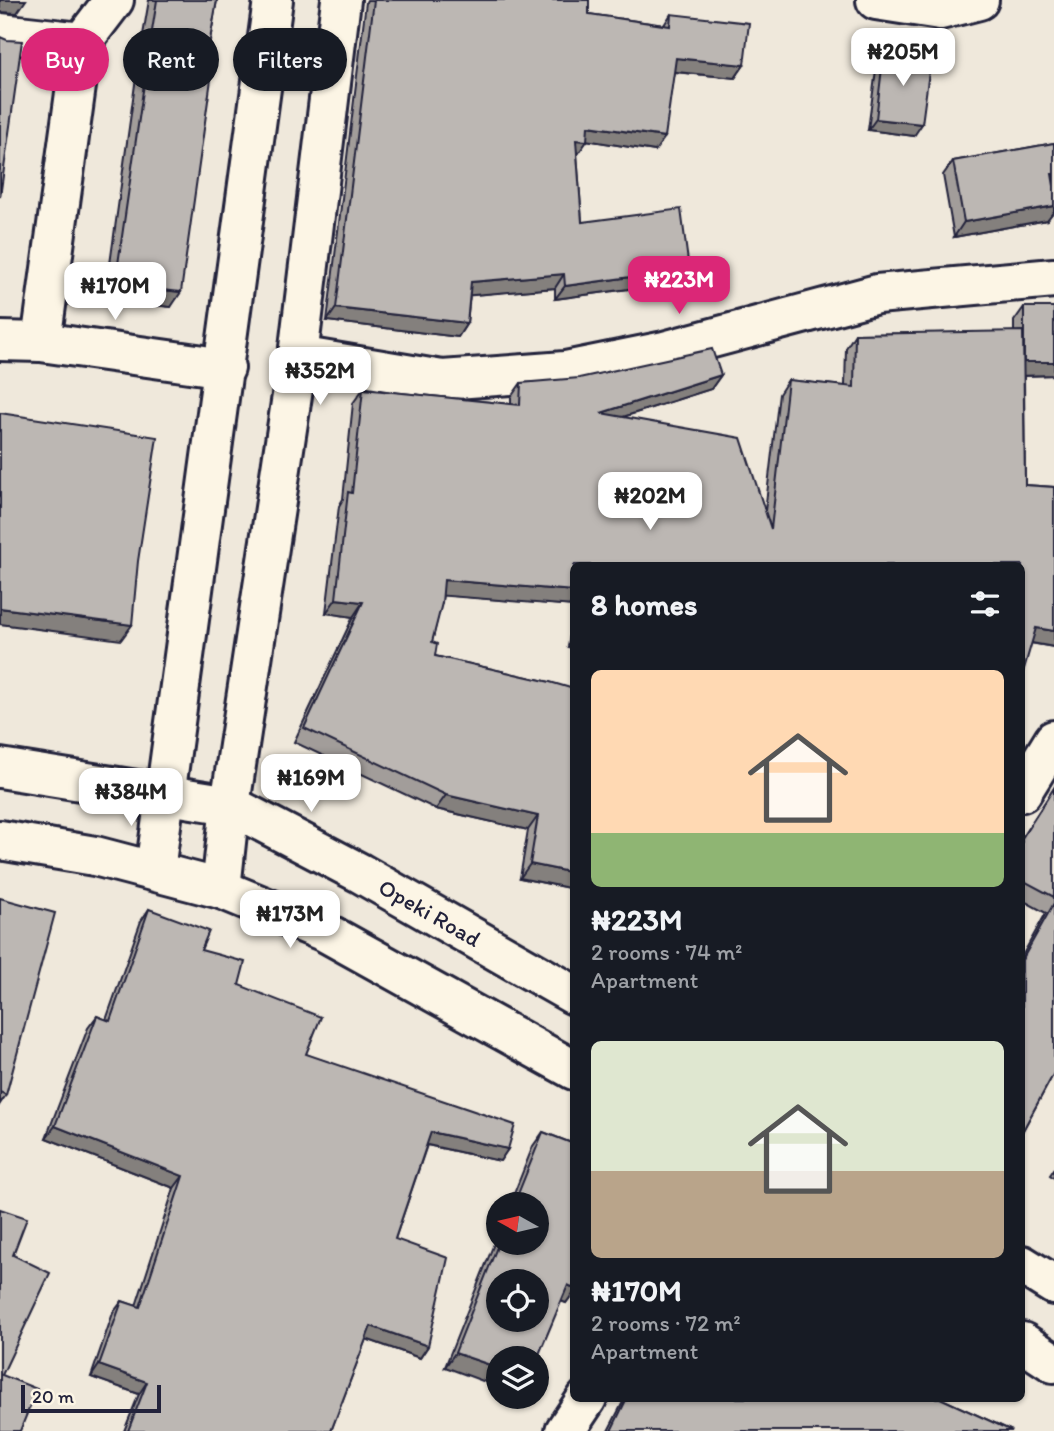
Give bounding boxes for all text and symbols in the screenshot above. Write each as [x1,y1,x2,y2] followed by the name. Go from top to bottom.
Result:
[21,28,109,91] chip: Buy
[123,28,219,91] chip: Rent
[233,28,347,91] chip: Filters
[854,28,952,88] pin: ₦205M
[867,37,939,65] text: ₦205M
[630,256,728,316] pin: ₦223M
[66,262,164,322] pin: ₦170M
[644,265,714,293] text: ₦223M
[80,271,150,299] text: ₦170M
[271,348,369,407] pin: ₦352M
[285,356,355,384] text: ₦352M
[601,472,699,532] pin: ₦202M
[614,481,686,509] text: ₦202M
[966,585,1004,623] icon: filters
[591,586,698,623] text: 8 homes
[735,715,861,841] icon: home
[262,754,360,814] pin: ₦169M
[277,763,345,791] text: ₦169M
[82,768,180,828] pin: ₦384M
[95,777,167,805] text: ₦384M
[374,873,486,953] street label: Opeki Road
[241,890,339,950] pin: ₦173M
[256,899,324,927] text: ₦173M
[591,901,683,938] text: ₦223M
[591,938,743,966] text: 2 rooms · 74 m²
[591,966,698,994] text: Apartment
[735,1086,861,1212] icon: home
[486,1192,550,1255] north arrow
[486,1192,549,1409] map controls
[486,1269,549,1332] button: locate
[591,1272,682,1309] text: ₦170M
[591,1309,741,1337] text: 2 rooms · 72 m²
[591,1337,698,1365] text: Apartment
[486,1346,549,1409] button: layers
[21,1382,161,1414] scale bar
[32,1385,74,1408] text: 20 m

